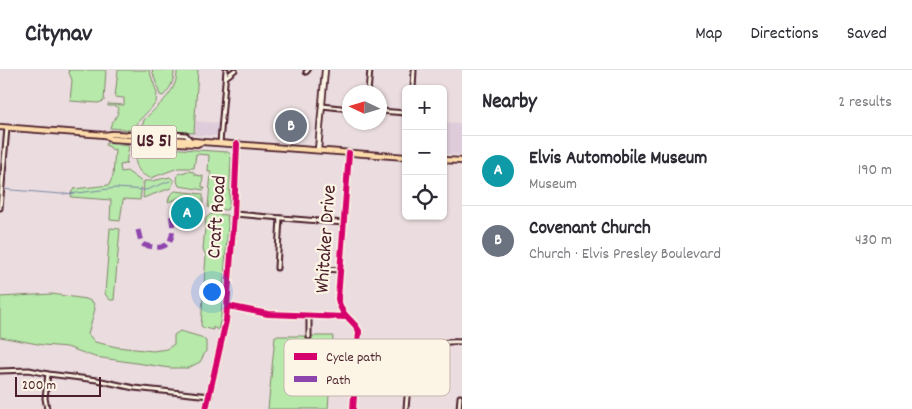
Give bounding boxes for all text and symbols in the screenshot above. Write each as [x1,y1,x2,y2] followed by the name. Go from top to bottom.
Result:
[25,18,92,52] text: Citynav
[695,22,722,47] text: Map
[750,22,819,47] text: Directions
[847,22,887,47] text: Saved
[342,85,387,130] north arrow
[402,85,447,220] map controls
[402,85,447,130] button: +
[482,88,537,118] text: Nearby
[838,91,892,114] text: 2 results
[275,107,307,145] pin: B
[132,126,176,158] road number: US 51
[402,130,447,175] button: −
[529,146,707,173] text: Elvis Automobile Museum
[494,159,502,182] text: A
[858,159,892,182] text: 190 m
[529,173,577,196] text: Museum
[201,175,235,259] street label: Craft Road
[402,175,447,220] button: locate
[309,184,345,294] street label: Whitaker Drive
[171,194,203,232] pin: A
[529,216,651,243] text: Covenant Church
[494,229,502,252] text: B
[855,229,892,252] text: 430 m
[529,243,721,266] text: Church · Elvis Presley Boulevard
[199,279,225,305] your location
[284,339,450,396] legend
[326,348,382,368] text: Cycle path
[326,371,351,391] text: Path
[15,374,101,397] scale bar
[22,376,56,396] text: 200 m

